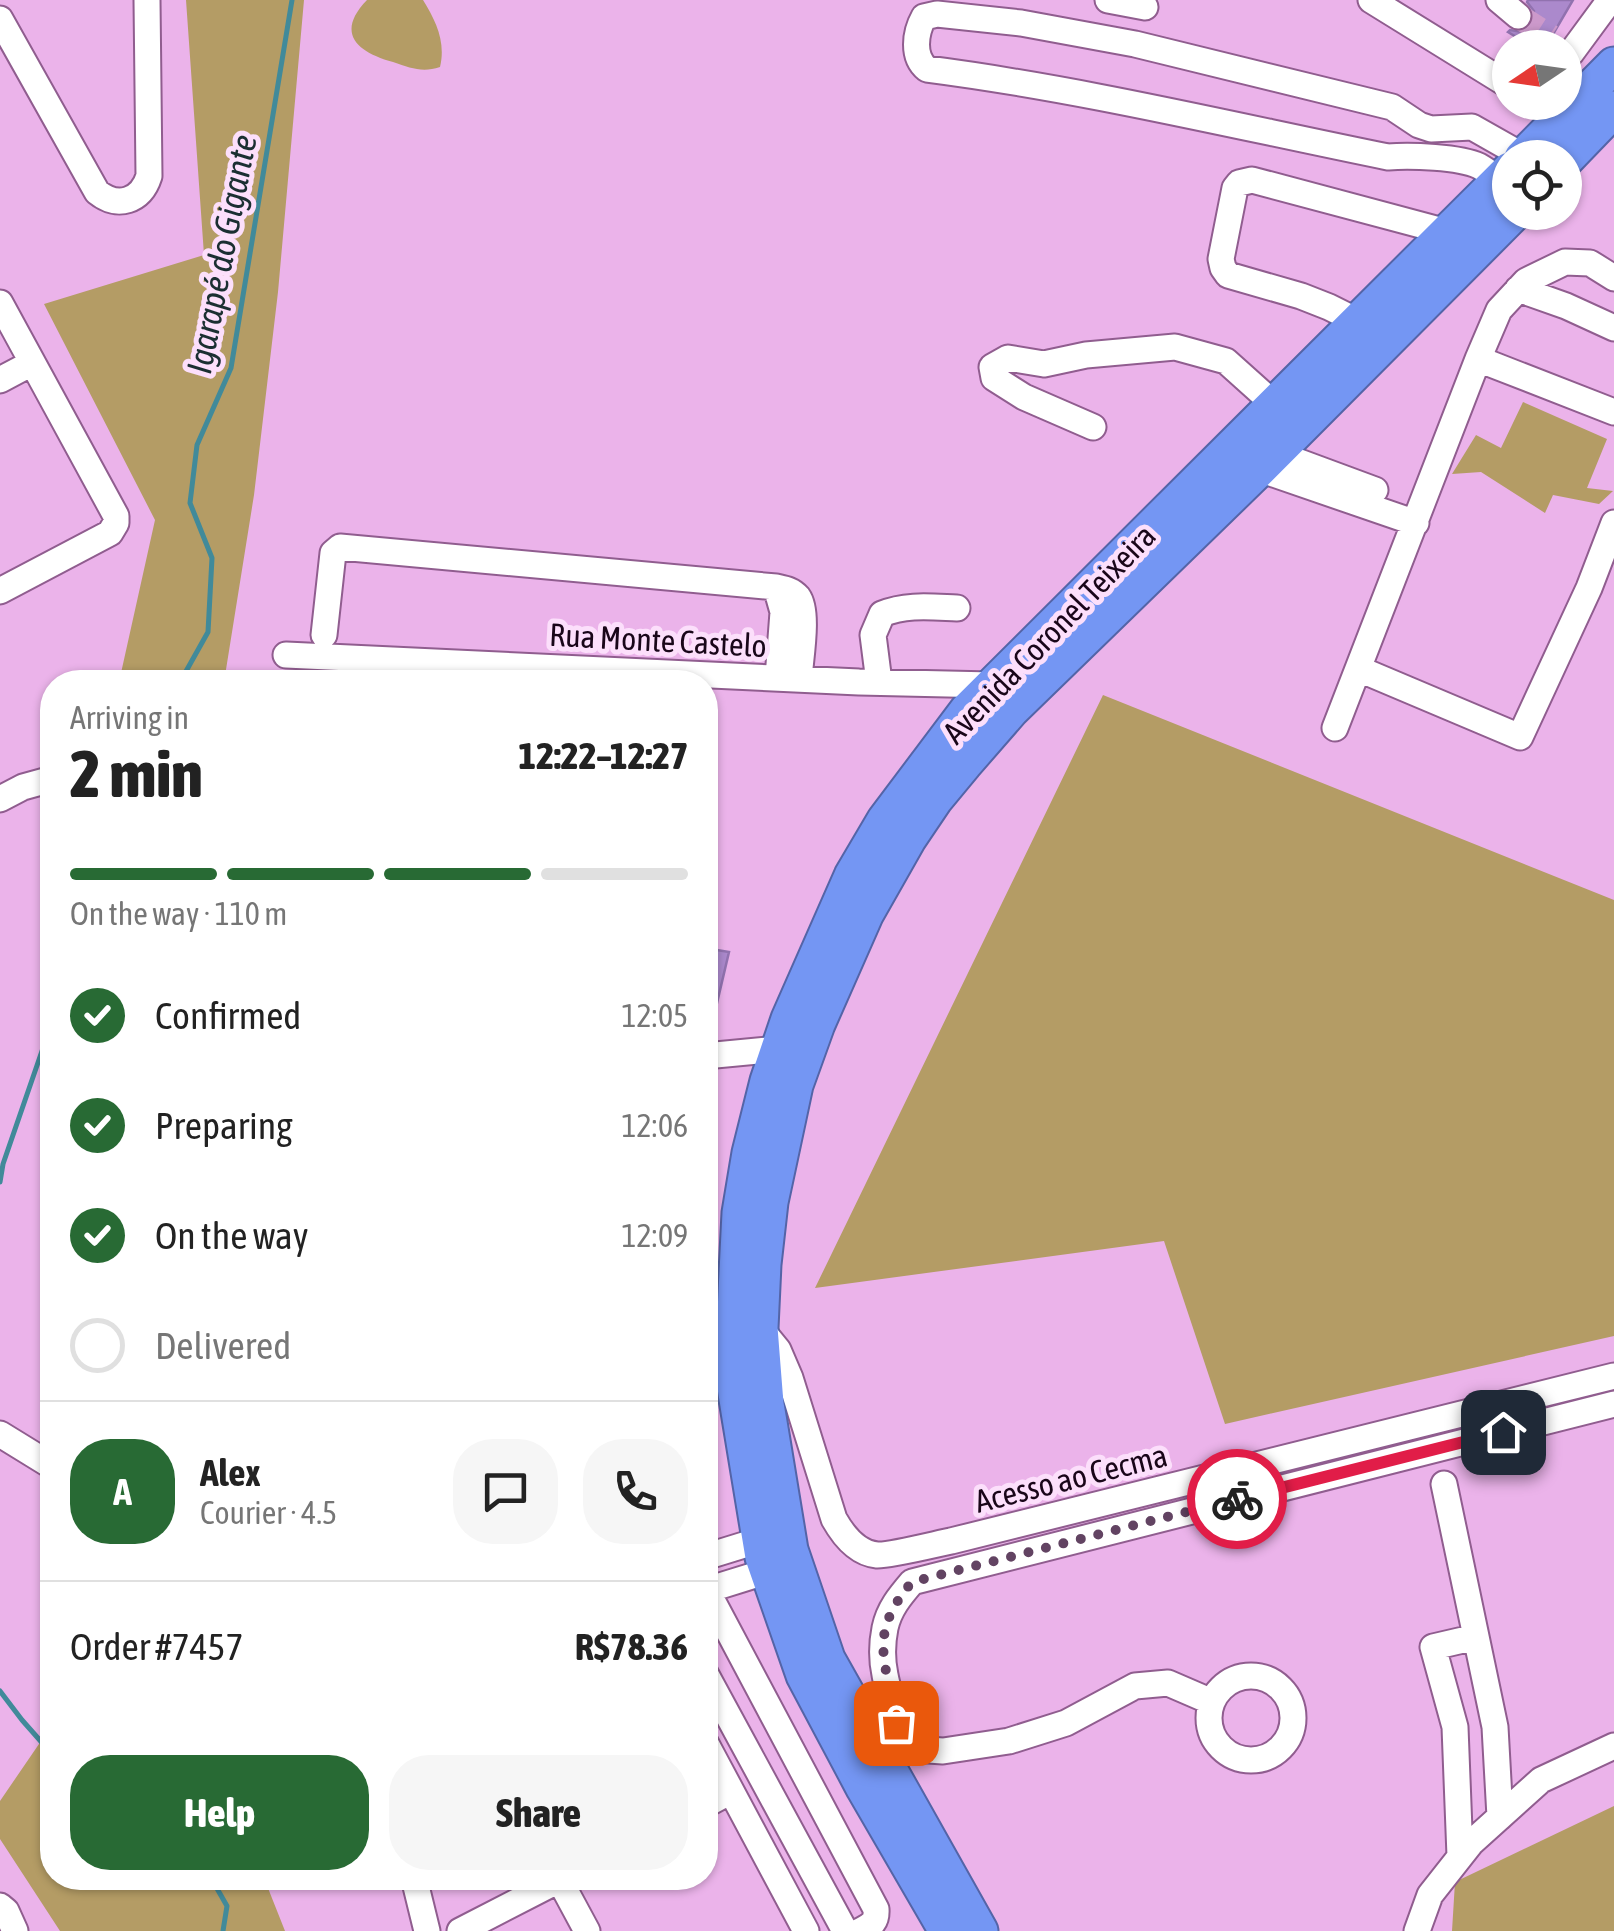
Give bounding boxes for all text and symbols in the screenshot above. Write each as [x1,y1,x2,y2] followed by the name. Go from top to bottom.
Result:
[1492,30,1582,120] north arrow
[1492,30,1582,230] map controls
[178,131,264,377] water label: Igarapé do Gigante
[1492,140,1582,230] button: locate
[935,517,1163,751] street label: Avenida Coronel Teixeira
[548,616,768,664] street label: Rua Monte Castelo
[70,699,189,736] text: Arriving in
[518,734,688,777] text: 12:22–12:27
[70,736,203,811] text: 2 min
[70,895,287,932] text: On the way · 110 m
[70,988,125,1043] icon: check
[155,994,301,1037] text: Confirmed
[622,997,688,1034] text: 12:05
[70,1098,125,1153] icon: check
[155,1104,293,1147] text: Preparing
[622,1107,688,1144] text: 12:06
[70,1208,125,1263] icon: check
[155,1214,308,1257] text: On the way
[622,1217,688,1254] text: 12:09
[155,1324,291,1367] text: Delivered
[1461,1390,1546,1475] pin
[1476,1405,1531,1460] icon: home
[971,1436,1171,1520] street label: Acesso ao Cecma
[453,1439,558,1544] button: chat
[583,1439,688,1544] button: phone
[1187,1449,1287,1549] courier
[200,1451,261,1494] text: Alex
[113,1470,132,1513] text: A
[1210,1472,1265,1527] icon: bike
[200,1494,337,1531] text: Courier · 4.5
[70,1625,243,1668] text: Order #7457
[575,1625,688,1668] text: R$78.36
[854,1681,939,1766] pin
[869,1696,924,1751] icon: bag
[70,1755,369,1870] button: Help
[389,1755,688,1870] button: Share

